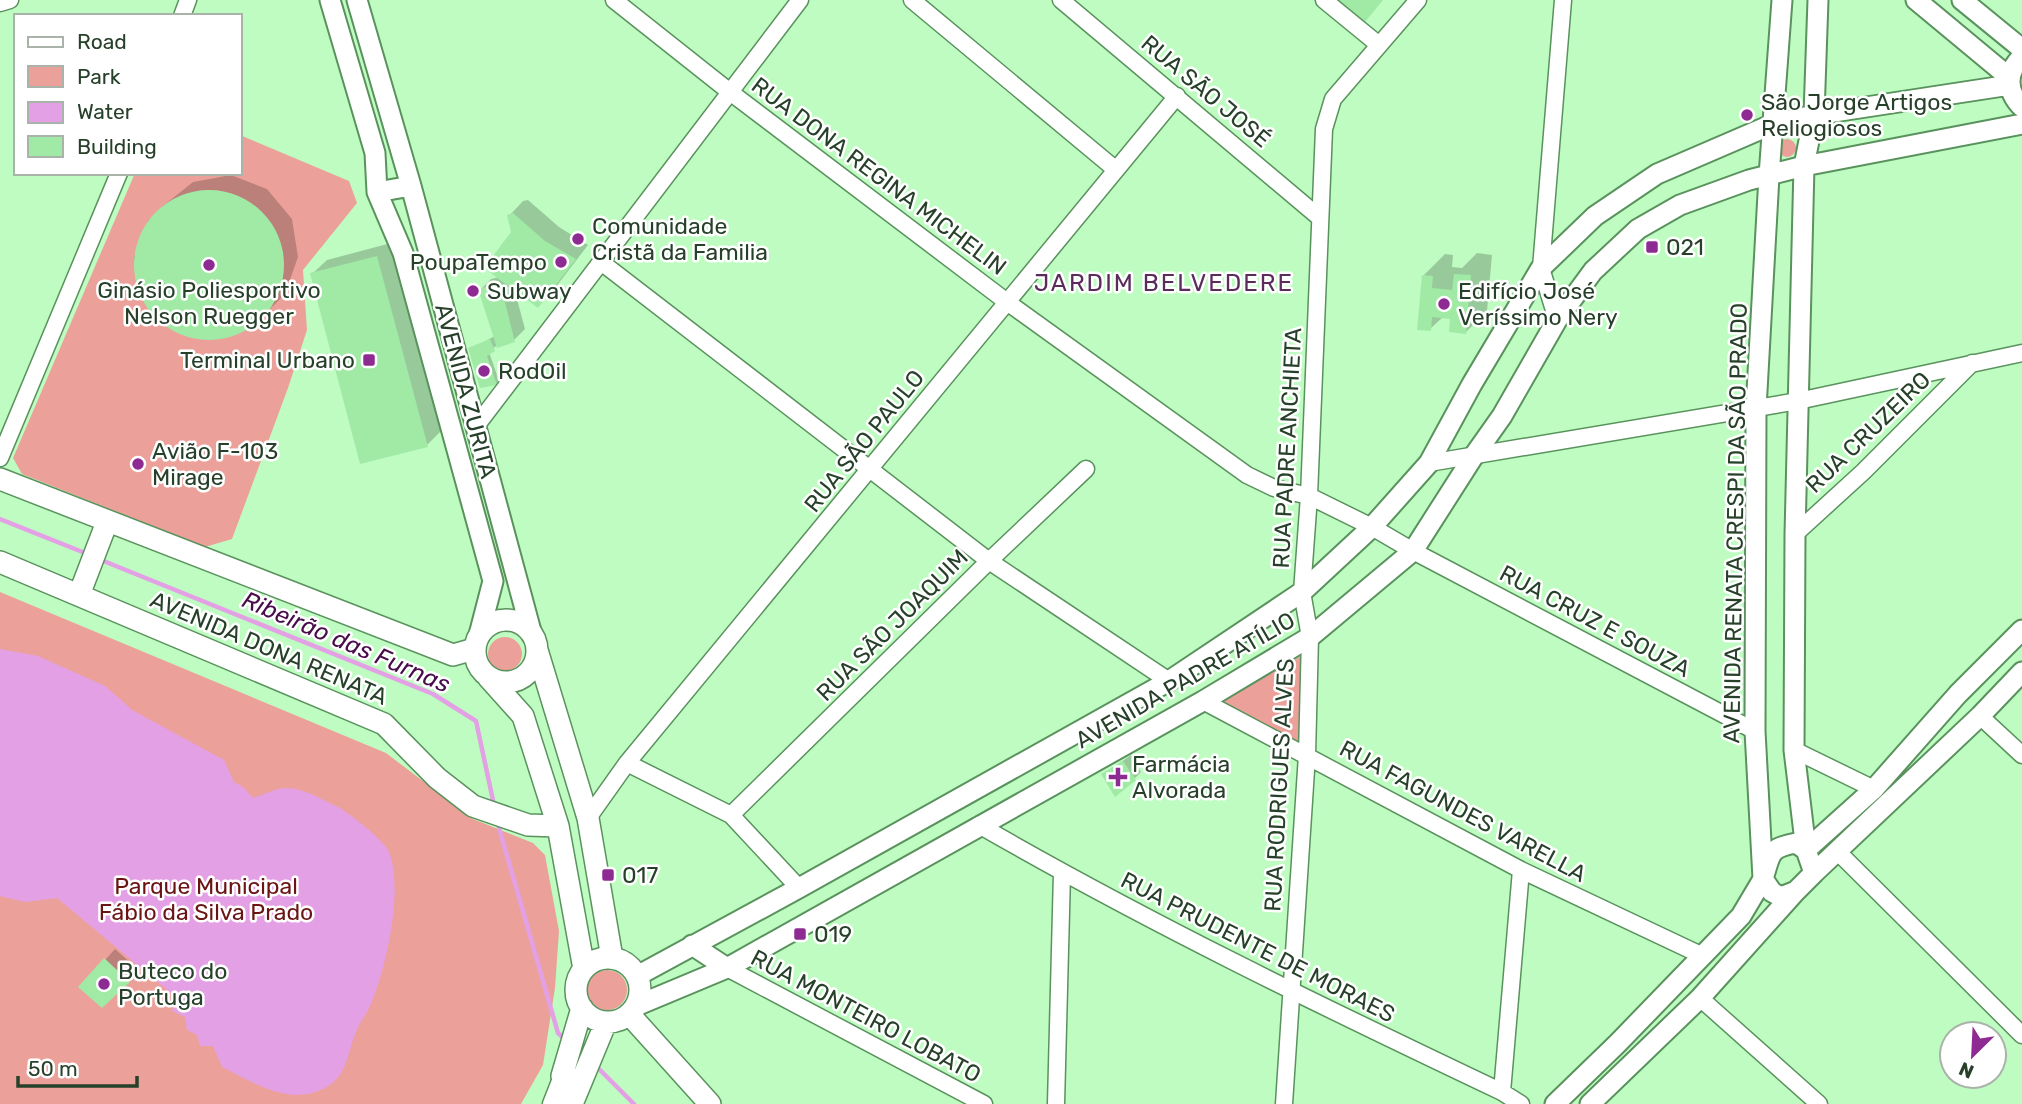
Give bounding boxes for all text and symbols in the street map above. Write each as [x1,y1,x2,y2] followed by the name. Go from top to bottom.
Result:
[14,14,242,175] legend
[77,29,127,54] text: Road
[1136,29,1276,153] street label: RUA SÃO JOSÉ
[77,64,121,89] text: Park
[746,71,1012,281] street label: RUA DONA REGINA MICHELIN
[1761,88,1952,142] place label: São Jorge Artigos Reliogiosos
[77,99,133,124] text: Water
[1739,107,1755,123] marker: São Jorge Artigos Reliogiosos
[77,134,157,159] text: Building
[592,212,768,266] place label: Comunidade Cristã da Familia
[570,231,586,247] marker: Comunidade Cristã da Familia
[1666,233,1704,261] place label: 021
[1644,239,1660,255] marker: 021
[410,248,547,276] place label: PoupaTempo
[553,254,569,270] marker: PoupaTempo
[201,257,217,273] marker: Ginásio Poliesportivo Nelson Ruegger
[1034,269,1294,297] district label: JARDIM BELVEDERE
[97,276,321,330] place label: Ginásio Poliesportivo Nelson Ruegger
[487,277,572,305] place label: Subway
[1458,277,1618,331] place label: Edifício José Veríssimo Nery
[465,283,481,299] marker: Subway
[1436,296,1452,312] marker: Edifício José Veríssimo Nery
[429,301,503,481] street label: AVENIDA ZURITA
[1717,302,1753,744] street label: AVENIDA RENATA CRESPI DA SÃO PRADO
[1267,327,1307,569] street label: RUA PADRE ANCHIETA
[180,346,355,374] place label: Terminal Urbano
[361,352,377,368] marker: Terminal Urbano
[498,357,567,385] place label: RodOil
[476,363,492,379] marker: RodOil
[798,364,930,518] street label: RUA SÃO PAULO
[1800,365,1936,499] street label: RUA CRUZEIRO
[152,437,278,491] place label: Avião F-103 Mirage
[130,456,146,472] marker: Avião F-103 Mirage
[810,543,974,707] street label: RUA SÃO JOAQUIM
[1495,559,1695,683] street label: RUA CRUZ E SOUZA
[146,585,392,711] street label: AVENIDA DONA RENATA
[238,586,454,698] water label: Ribeirão das Furnas
[1070,606,1300,754] street label: AVENIDA PADRE ATÍLIO
[1258,658,1300,912] street label: RUA RODRIGUES ALVES
[1335,734,1591,888] street label: RUA FAGUNDES VARELLA
[1132,750,1230,804] place label: Farmácia Alvorada
[1110,769,1126,785] marker: Farmácia Alvorada
[622,861,658,889] place label: 017
[1116,866,1400,1028] street label: RUA PRUDENTE DE MORAES
[600,867,616,883] marker: 017
[99,872,313,926] park label: Parque Municipal Fábio da Silva Prado
[814,920,852,948] place label: 019
[792,926,808,942] marker: 019
[746,943,986,1089] street label: RUA MONTEIRO LOBATO
[118,957,228,1011] place label: Buteco do Portuga
[96,976,112,992] marker: Buteco do Portuga
[1938,1020,2008,1090] north arrow
[18,1044,136,1088] scale bar
[28,1056,78,1081] text: 50 m
[1955,1057,1977,1083] text: N

